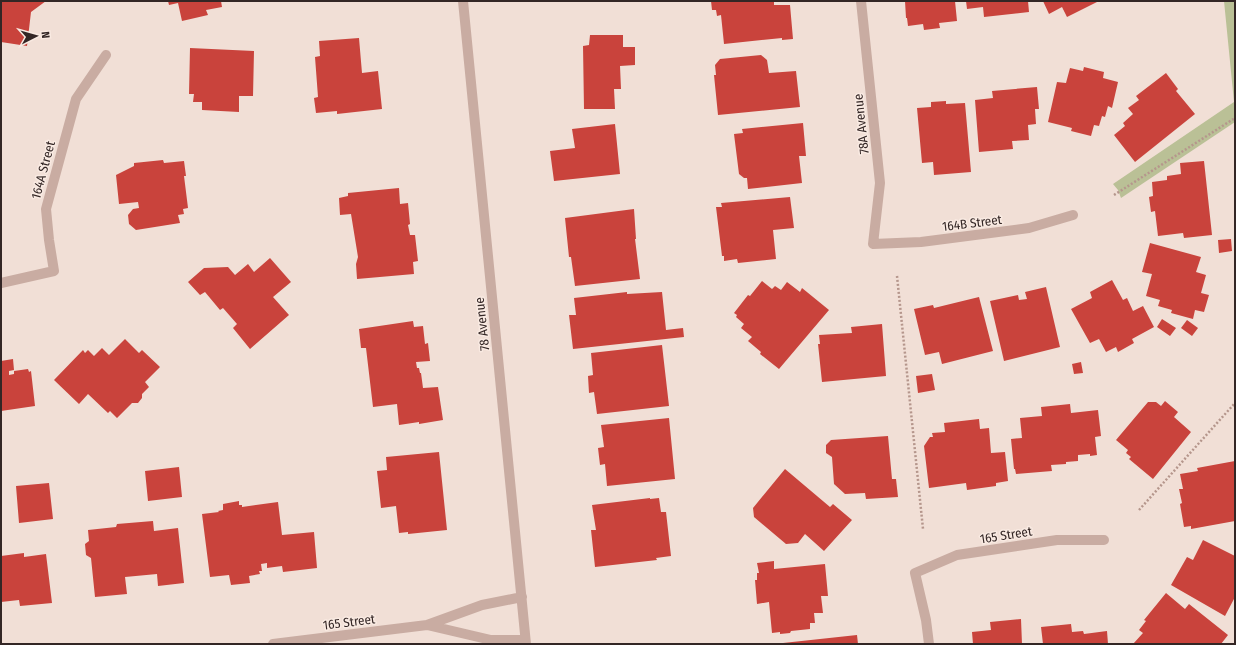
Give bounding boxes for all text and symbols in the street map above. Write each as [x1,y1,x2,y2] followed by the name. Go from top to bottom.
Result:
[16,16,56,56] north arrow
[39,31,52,39] text: N
[850,93,872,155] street label: 78A Avenue
[28,139,58,201] street label: 164A Street
[941,212,1003,234] street label: 164B Street
[472,297,492,351] street label: 78 Avenue
[979,523,1034,547] street label: 165 Street
[322,611,377,633] street label: 165 Street

